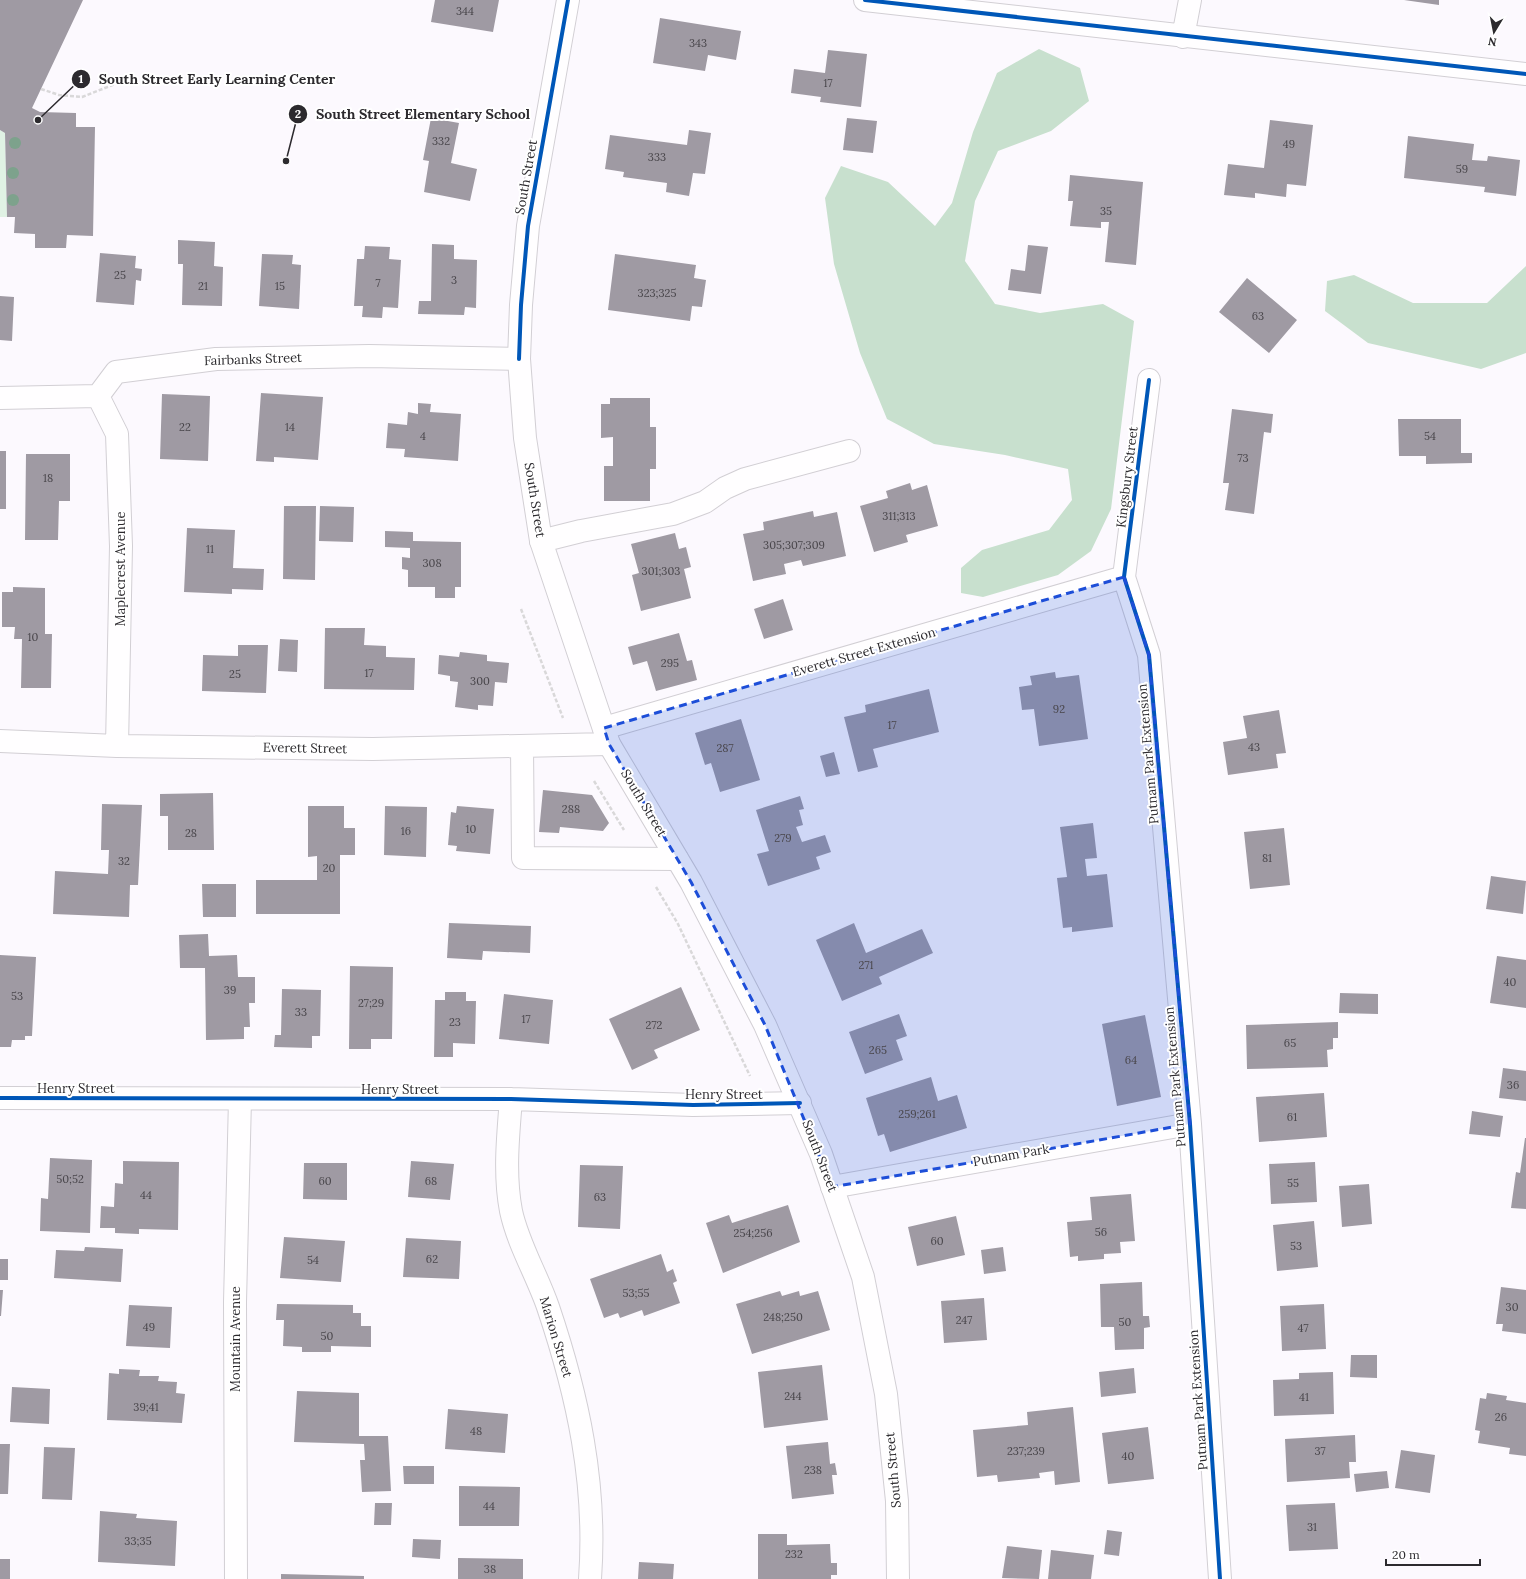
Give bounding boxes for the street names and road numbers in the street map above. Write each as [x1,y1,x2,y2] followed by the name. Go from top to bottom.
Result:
[511,138,541,216] street label: South Street
[204,349,302,369] street label: Fairbanks Street
[1112,425,1142,529] street label: Kingsbury Street
[521,461,549,539] street label: South Street
[112,511,129,627] street label: Maplecrest Avenue
[791,623,938,681] street label: Everett Street Extension
[1133,683,1163,825] street label: Putnam Park Extension
[263,739,347,757] street label: Everett Street
[617,766,671,840] street label: South Street
[1160,1006,1190,1148] street label: Putnam Park Extension
[37,1080,115,1097] street label: Henry Street
[361,1081,439,1098] street label: Henry Street
[685,1086,763,1103] street label: Henry Street
[798,1118,842,1194] street label: South Street
[971,1140,1051,1170] street label: Putnam Park
[227,1286,244,1392] street label: Mountain Avenue
[536,1294,576,1380] street label: Marion Street
[1185,1329,1211,1471] street label: Putnam Park Extension
[881,1431,905,1509] street label: South Street

